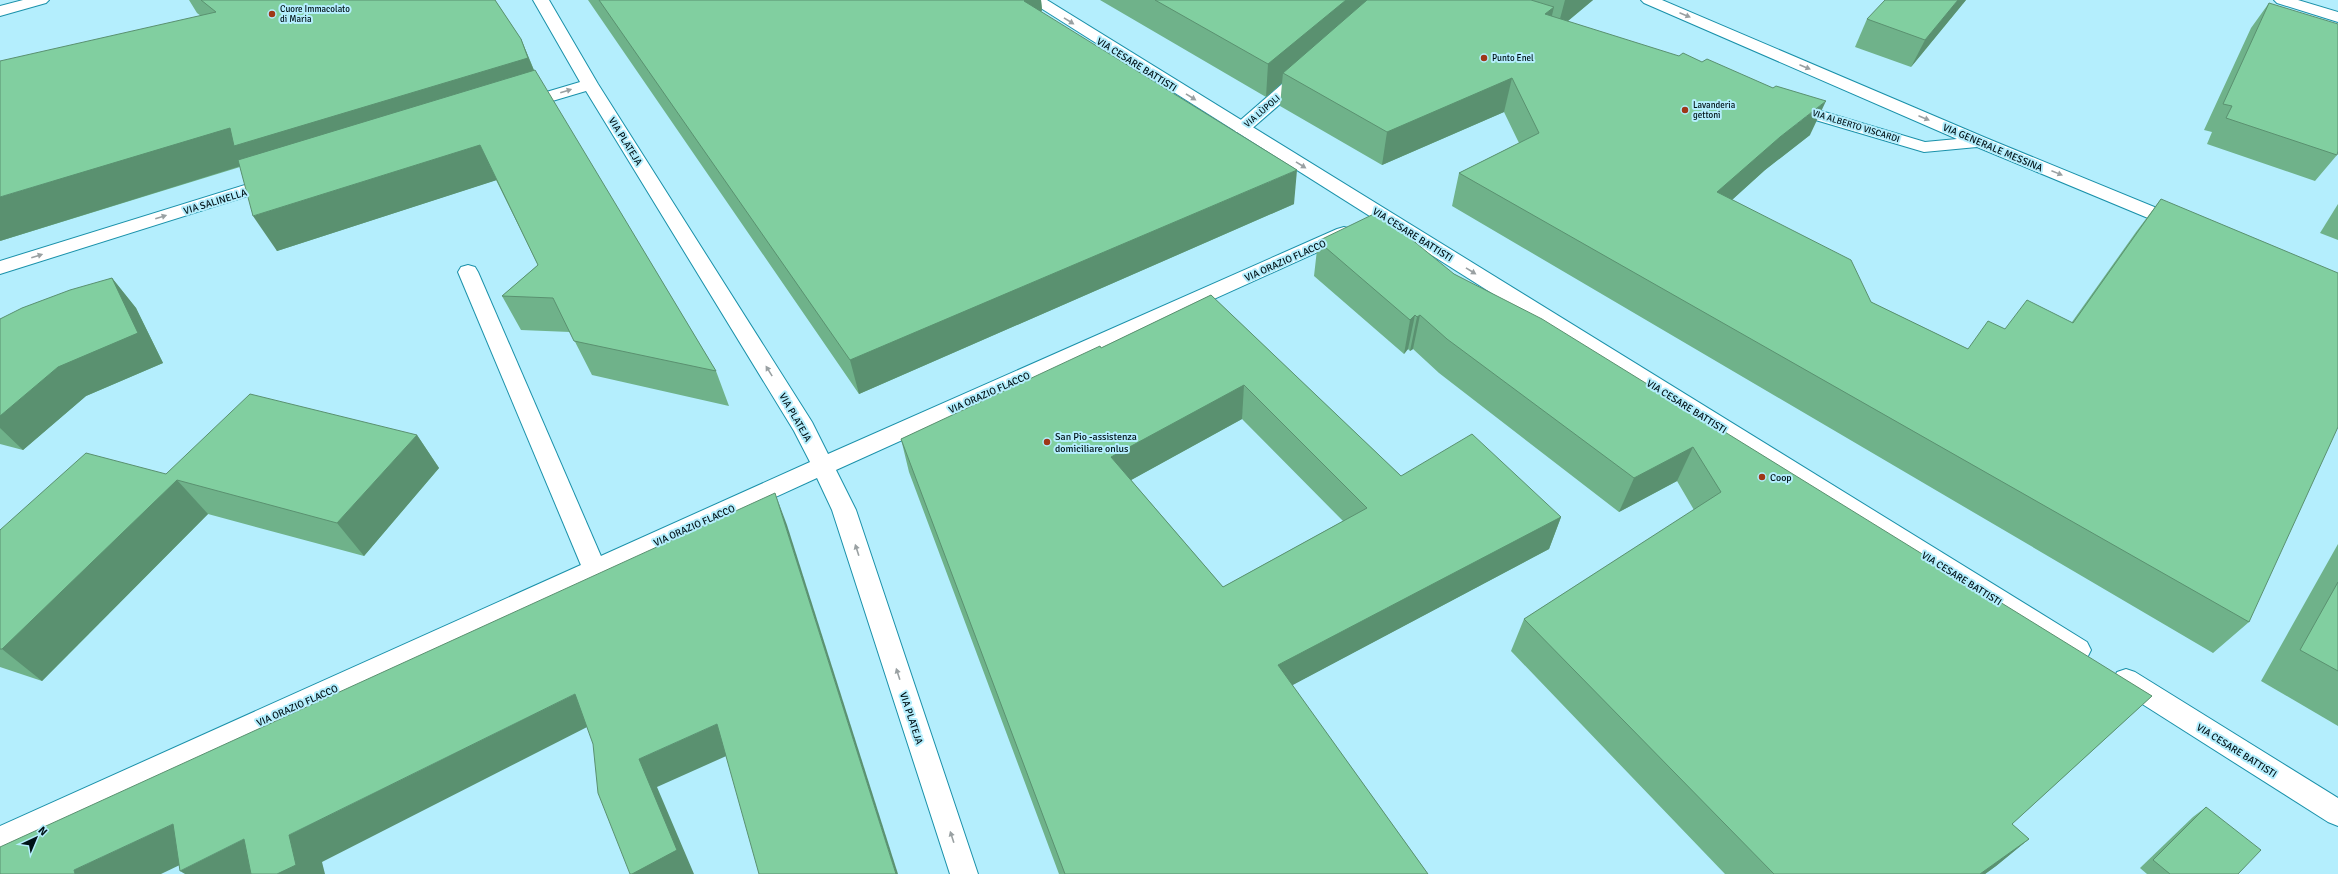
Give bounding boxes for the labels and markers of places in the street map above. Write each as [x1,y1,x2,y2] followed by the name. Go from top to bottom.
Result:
[280,4,350,25] place label: Cuore Immacolato di Maria
[267,9,277,19] marker: Cuore Immacolato di Maria
[1479,53,1489,63] marker: Punto Enel
[1492,53,1534,64] place label: Punto Enel
[1693,100,1736,121] place label: Lavanderia gettoni
[1680,105,1690,115] marker: Lavanderia gettoni
[1055,431,1137,455] place label: San Pio -assistenza domiciliare onlus
[1042,437,1052,447] marker: San Pio -assistenza domiciliare onlus
[1757,472,1767,482] marker: Coop
[1770,472,1792,484] place label: Coop

